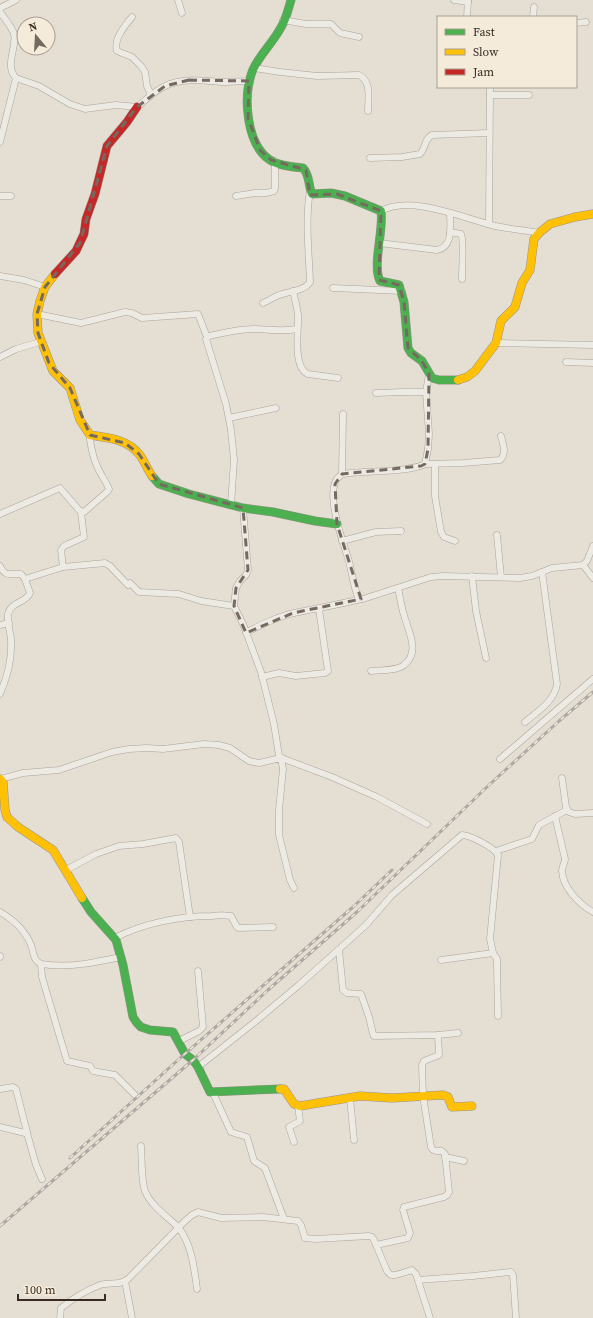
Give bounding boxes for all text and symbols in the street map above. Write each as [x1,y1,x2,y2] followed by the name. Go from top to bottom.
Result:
[16,16,56,56] north arrow
[437,16,577,88] legend
[27,19,39,35] text: N
[473,24,495,40] text: Fast
[473,44,499,60] text: Slow
[472,64,494,80] text: Jam
[18,1276,105,1302] scale bar
[24,1282,56,1298] text: 100 m

